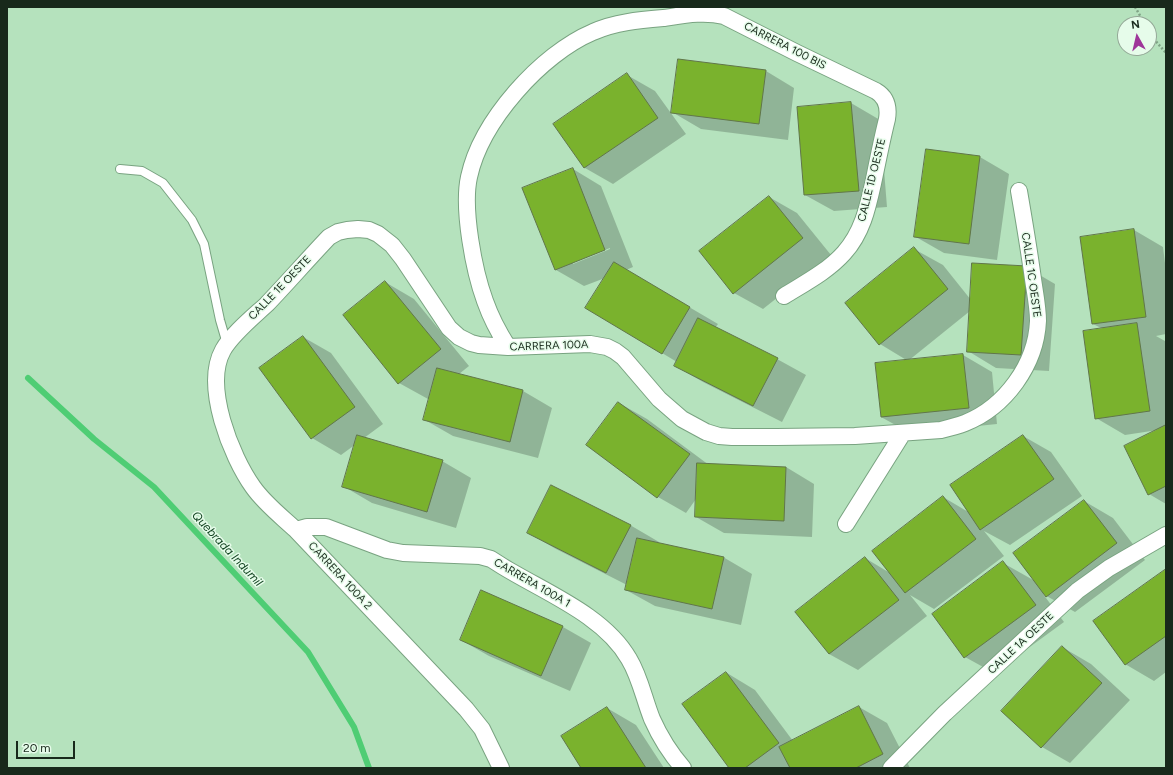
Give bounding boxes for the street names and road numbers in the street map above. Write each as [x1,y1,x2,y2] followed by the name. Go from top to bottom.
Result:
[742,20,828,72] street label: CARRERA 100 BIS
[855,137,889,223] street label: CALLE 1D OESTE
[1019,232,1043,318] street label: CALLE 1C OESTE
[246,253,314,323] street label: CALLE 1E OESTE
[509,338,589,354] street label: CARRERA 100A
[305,539,375,613] street label: CARRERA 100A 2
[491,556,573,610] street label: CARRERA 100A 1
[985,609,1057,677] street label: CALLE 1A OESTE

